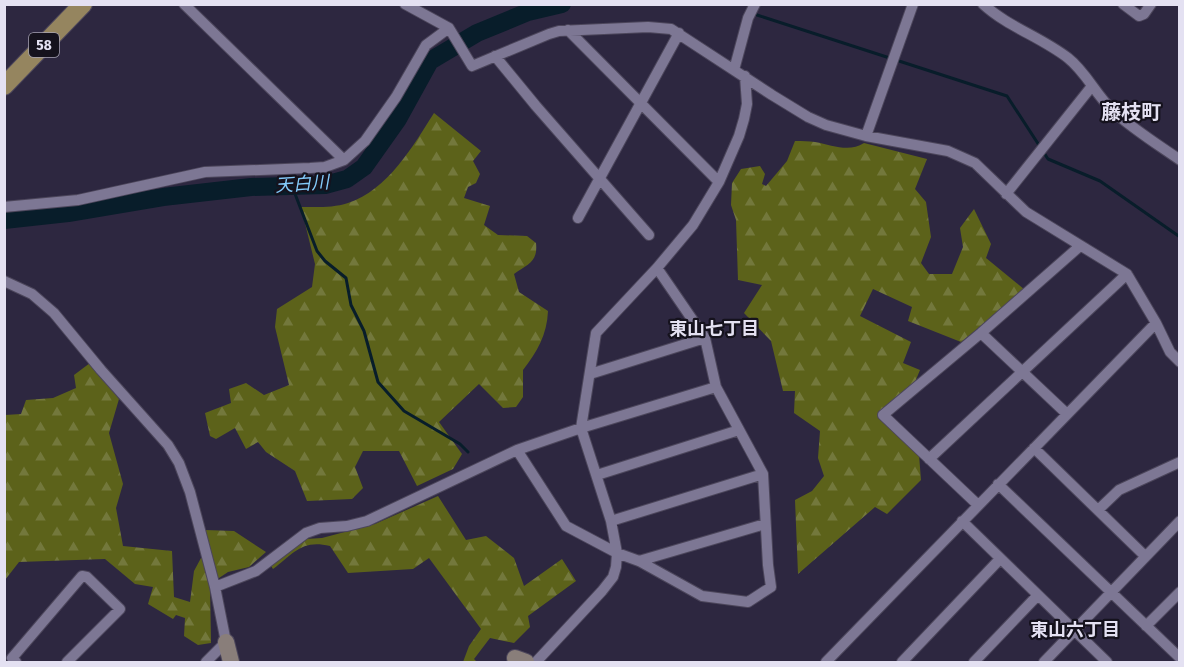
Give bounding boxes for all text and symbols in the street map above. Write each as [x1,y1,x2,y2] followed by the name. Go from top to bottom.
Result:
[29,33,59,57] road number: 58
[1101,100,1161,124] district label: 藤枝町
[274,171,332,197] water label: 天白川
[669,318,759,340] district label: 東山七丁目
[1030,619,1120,641] district label: 東山六丁目

